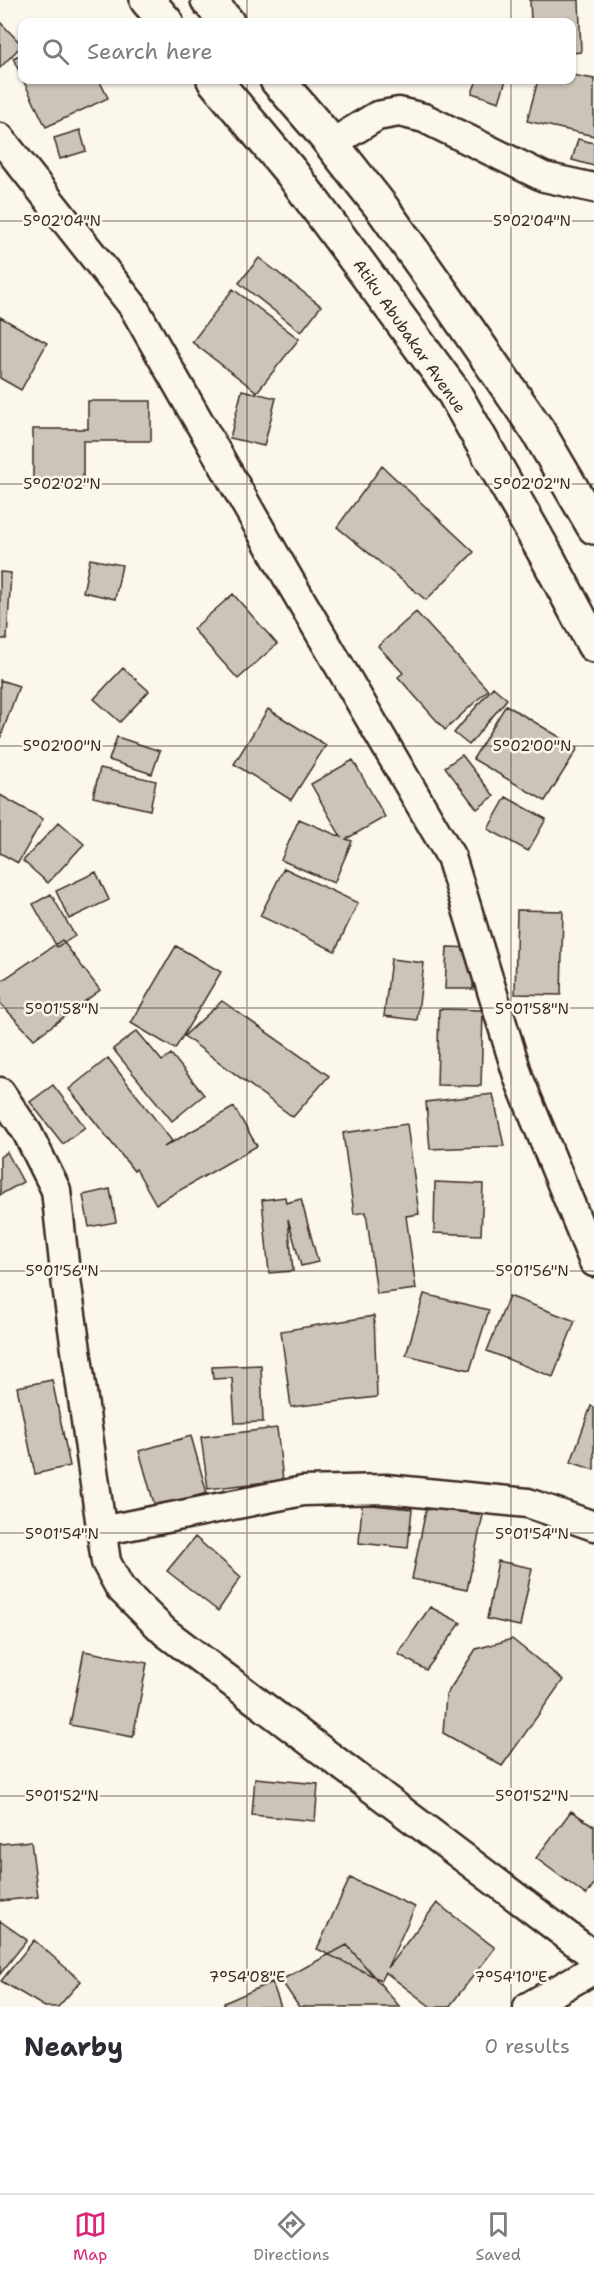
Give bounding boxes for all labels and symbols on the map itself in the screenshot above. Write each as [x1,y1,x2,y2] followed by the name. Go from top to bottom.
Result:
[23,211,101,231] text: 5°02'04"N
[493,211,571,231] text: 5°02'04"N
[348,255,471,417] street label: Atiku Abubakar Avenue
[23,474,101,494] text: 5°02'02"N
[493,474,571,494] text: 5°02'02"N
[23,736,101,756] text: 5°02'00"N
[493,736,571,756] text: 5°02'00"N
[25,999,99,1019] text: 5°01'58"N
[495,999,569,1019] text: 5°01'58"N
[25,1261,99,1281] text: 5°01'56"N
[495,1261,569,1281] text: 5°01'56"N
[25,1524,99,1544] text: 5°01'54"N
[495,1524,569,1544] text: 5°01'54"N
[25,1786,99,1806] text: 5°01'52"N
[495,1786,569,1806] text: 5°01'52"N
[209,1967,285,1987] text: 7°54'08"E
[474,1967,548,1987] text: 7°54'10"E

